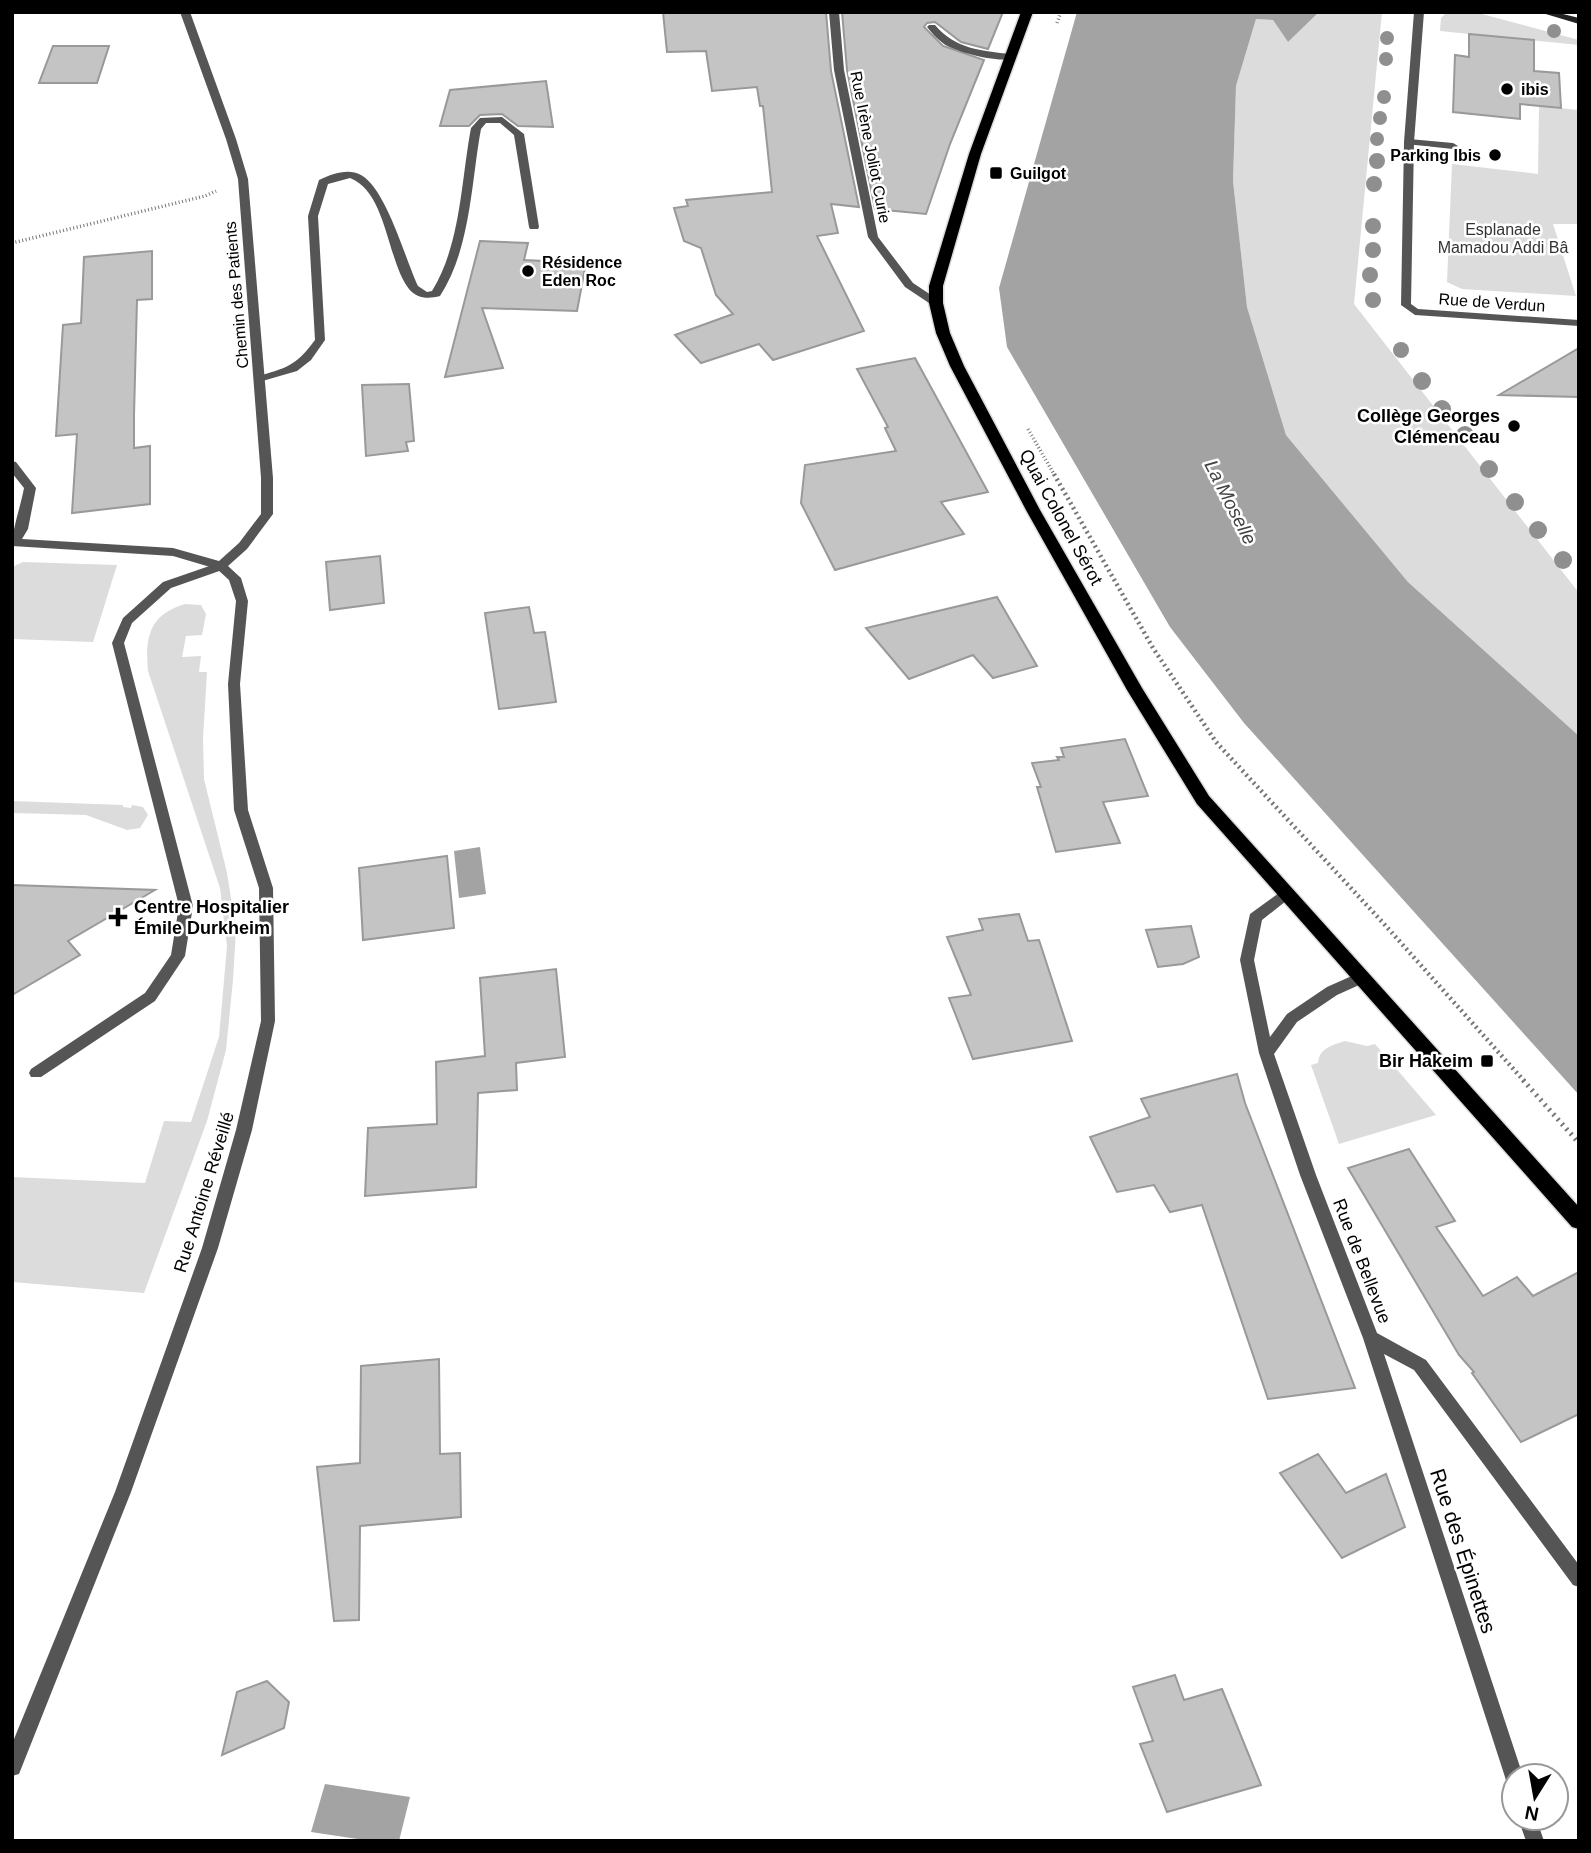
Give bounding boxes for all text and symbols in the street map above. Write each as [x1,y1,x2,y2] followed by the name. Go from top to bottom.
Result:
[847,70,894,225] street label: Rue Irène Joliot Curie
[1499,81,1515,97] marker: ibis
[1521,81,1549,98] place label: ibis
[1390,147,1481,164] place label: Parking Ibis
[1487,147,1503,163] marker: Parking Ibis
[988,165,1004,181] marker: Guilgot
[1010,165,1067,182] place label: Guilgot
[222,221,251,369] street label: Chemin des Patients
[1438,221,1568,256] park label: Esplanade Mamadou Addi Bâ
[542,254,622,289] place label: Résidence Eden Roc
[520,263,536,279] marker: Résidence Eden Roc
[1438,290,1546,315] street label: Rue de Verdun
[1357,406,1500,447] place label: Collège Georges Clémenceau
[1506,418,1522,434] marker: Collège Georges Clémenceau
[1015,446,1107,588] street label: Quai Colonel Sérot
[1200,457,1261,548] water label: La Moselle
[134,897,289,938] place label: Centre Hospitalier Émile Durkheim
[108,907,128,927] marker: Centre Hospitalier Émile Durkheim
[1379,1051,1473,1071] place label: Bir Hakeim
[1479,1053,1495,1069] marker: Bir Hakeim
[170,1109,238,1275] street label: Rue Antoine Réveillé
[1329,1196,1395,1326] street label: Rue de Bellevue
[1426,1466,1501,1636] street label: Rue des Épinettes
[1500,1762,1570,1832] north arrow
[1523,1802,1541,1825] text: N

